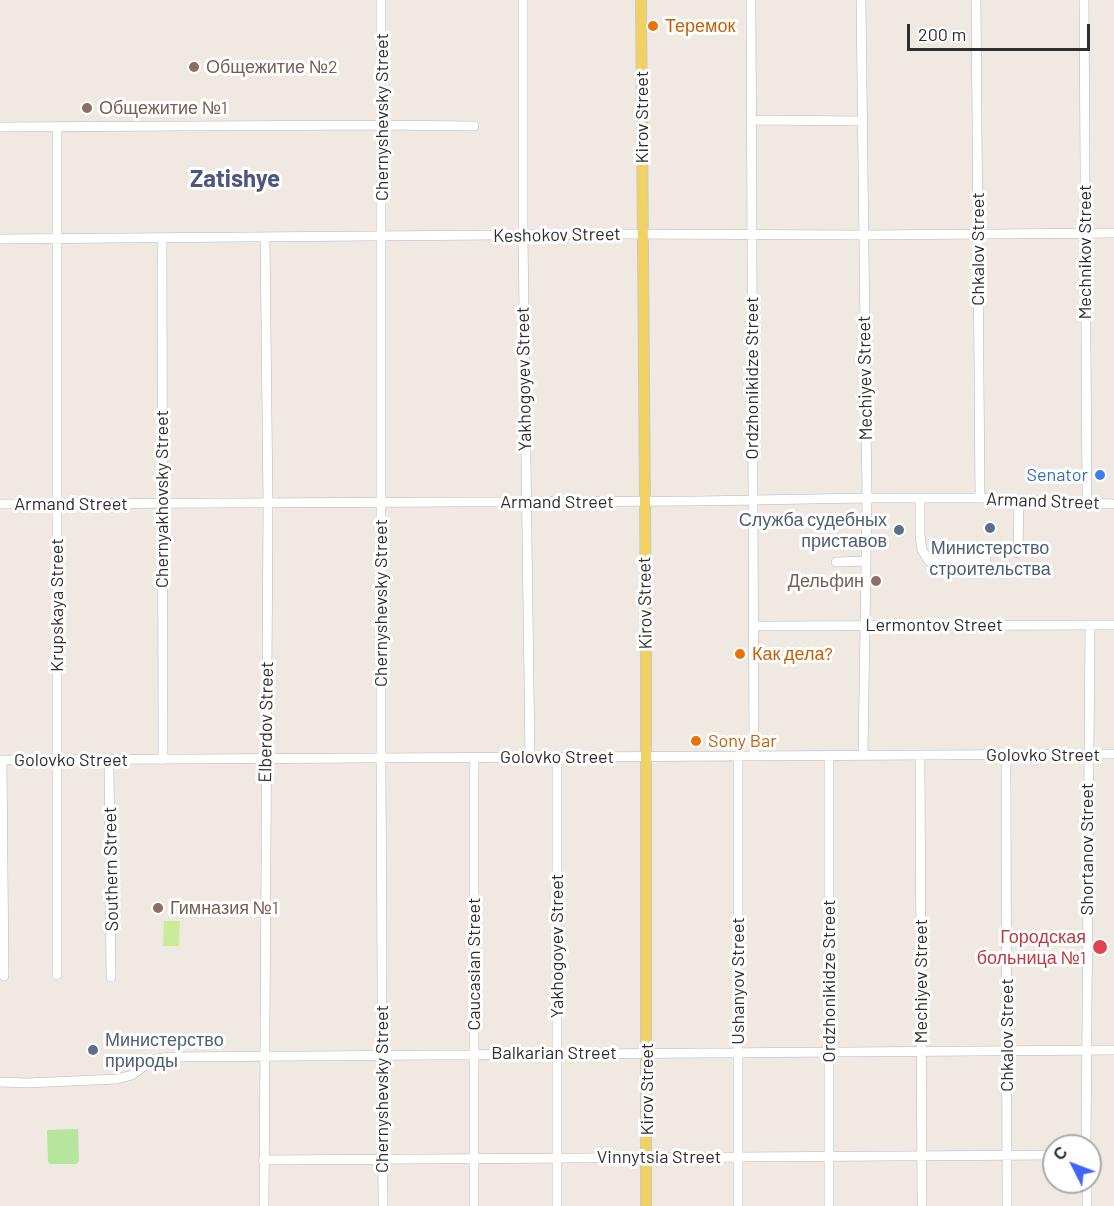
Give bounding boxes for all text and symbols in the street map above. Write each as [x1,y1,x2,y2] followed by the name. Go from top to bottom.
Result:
[910,12,1093,50] scale bar
[665,15,735,37] place label: Теремок
[646,19,660,33] marker: Теремок
[918,23,966,45] text: 200 m
[371,33,393,201] street label: Chernyshevsky Street
[206,56,338,78] place label: Общежитие №2
[187,60,201,74] marker: Общежитие №2
[631,71,653,163] street label: Kirov Street
[99,97,227,119] place label: Общежитие №1
[80,101,94,115] marker: Общежитие №1
[190,165,280,193] district label: Zatishye
[1074,184,1096,320] street label: Mechnikov Street
[967,192,989,306] street label: Chkalov Street
[493,223,621,247] street label: Keshokov Street
[741,297,763,459] street label: Ordzhonikidze Street
[512,306,536,452] street label: Yakhogoyev Street
[853,315,877,441] street label: Mechiyev Street
[151,410,173,588] street label: Chernyakhovsky Street
[1026,464,1088,486] place label: Senator
[1093,468,1107,482] marker: Senator
[986,488,1100,514] street label: Armand Street
[500,491,614,513] street label: Armand Street
[14,493,128,515] street label: Armand Street
[739,509,887,552] place label: Служба судебных приставов
[370,519,392,687] street label: Chernyshevsky Street
[983,521,997,535] marker: Министерство строительства
[892,523,906,537] marker: Служба судебных приставов
[929,537,1051,580] place label: Министерство строительства
[46,538,68,672] street label: Krupskaya Street
[633,556,657,650] street label: Kirov Street
[788,570,864,592] place label: Дельфин
[869,574,883,588] marker: Дельфин
[865,614,1003,636] street label: Lermontov Street
[752,643,833,665] place label: Как дела?
[733,647,747,661] marker: Как дела?
[254,661,278,783] street label: Elberdov Street
[708,730,777,752] place label: Sony Bar
[689,734,703,748] marker: Sony Bar
[986,744,1100,766] street label: Golovko Street
[500,746,614,768] street label: Golovko Street
[14,749,128,771] street label: Golovko Street
[1076,783,1098,915] street label: Shortanov Street
[99,806,123,932] street label: Southern Street
[546,874,568,1018] street label: Yakhogoyev Street
[170,897,278,919] place label: Гимназия №1
[463,897,485,1031] street label: Caucasian Street
[818,900,840,1062] street label: Ordzhonikidze Street
[151,901,165,915] marker: Гимназия №1
[727,917,749,1045] street label: Ushanyov Street
[910,919,932,1043] street label: Mechiyev Street
[977,926,1086,968] place label: Городская больница №1
[1091,938,1109,956] marker: Городская больница №1
[996,978,1018,1092] street label: Chkalov Street
[371,1005,393,1173] street label: Chernyshevsky Street
[105,1029,224,1072] place label: Министерство природы
[491,1042,617,1064] street label: Balkarian Street
[86,1043,100,1057] marker: Министерство природы
[636,1043,658,1135] street label: Kirov Street
[1042,1134,1102,1194] north arrow
[1049,1142,1071,1164] text: С
[597,1146,721,1168] street label: Vinnytsia Street

